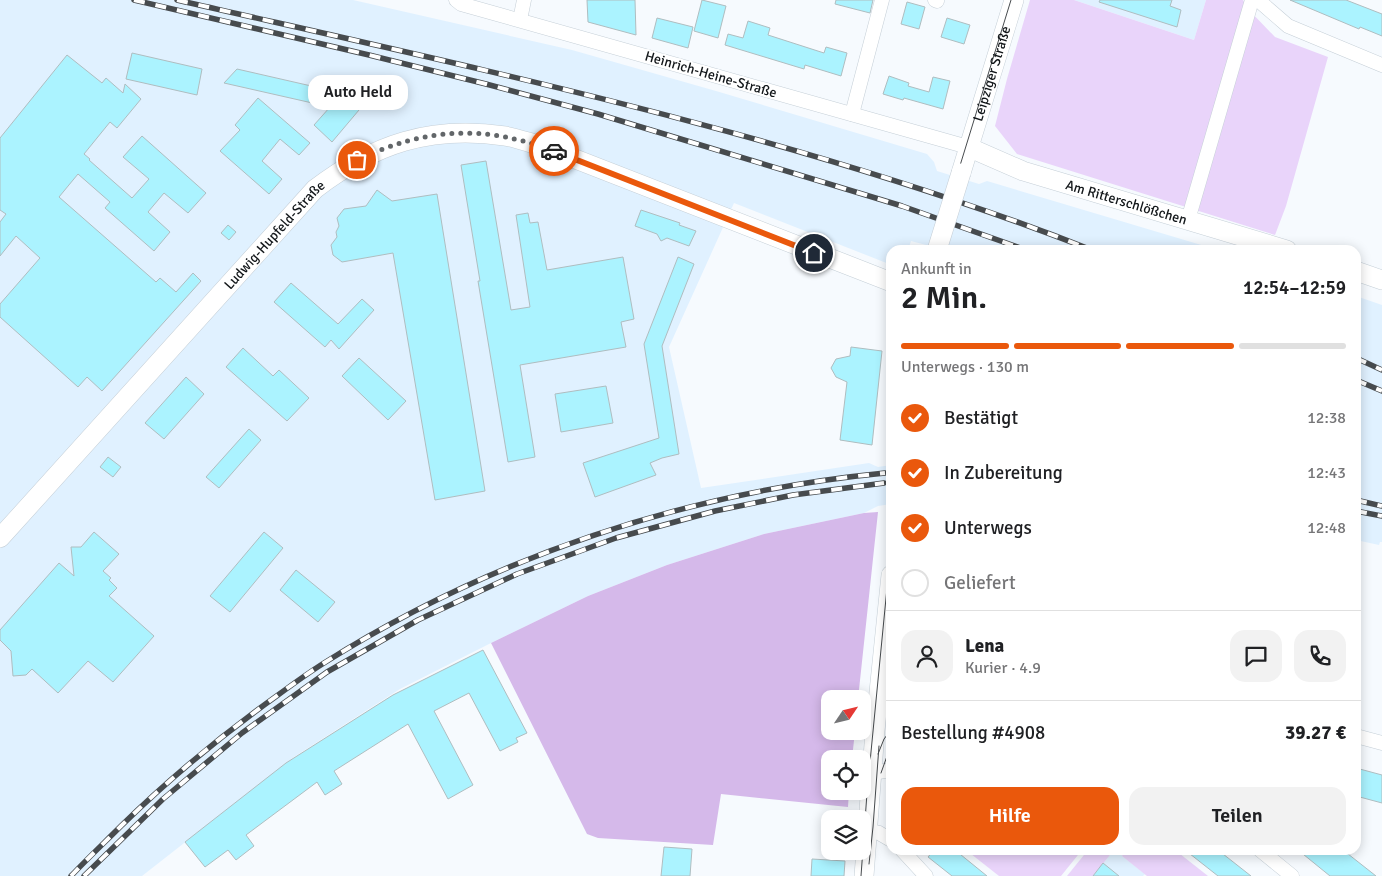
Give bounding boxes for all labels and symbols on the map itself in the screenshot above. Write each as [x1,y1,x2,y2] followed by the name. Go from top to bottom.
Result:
[969,24,1015,123] street label: Leipziger Straße
[643,47,779,101] street label: Heinrich-Heine-Straße
[307,75,407,110] callout: Auto Held
[529,126,579,176] courier
[336,139,378,181] pin
[1063,176,1189,229] street label: Am Ritterschlößchen
[221,177,328,293] street label: Ludwig-Hupfeld-Straße
[793,232,835,274] pin
[821,690,871,740] north arrow

